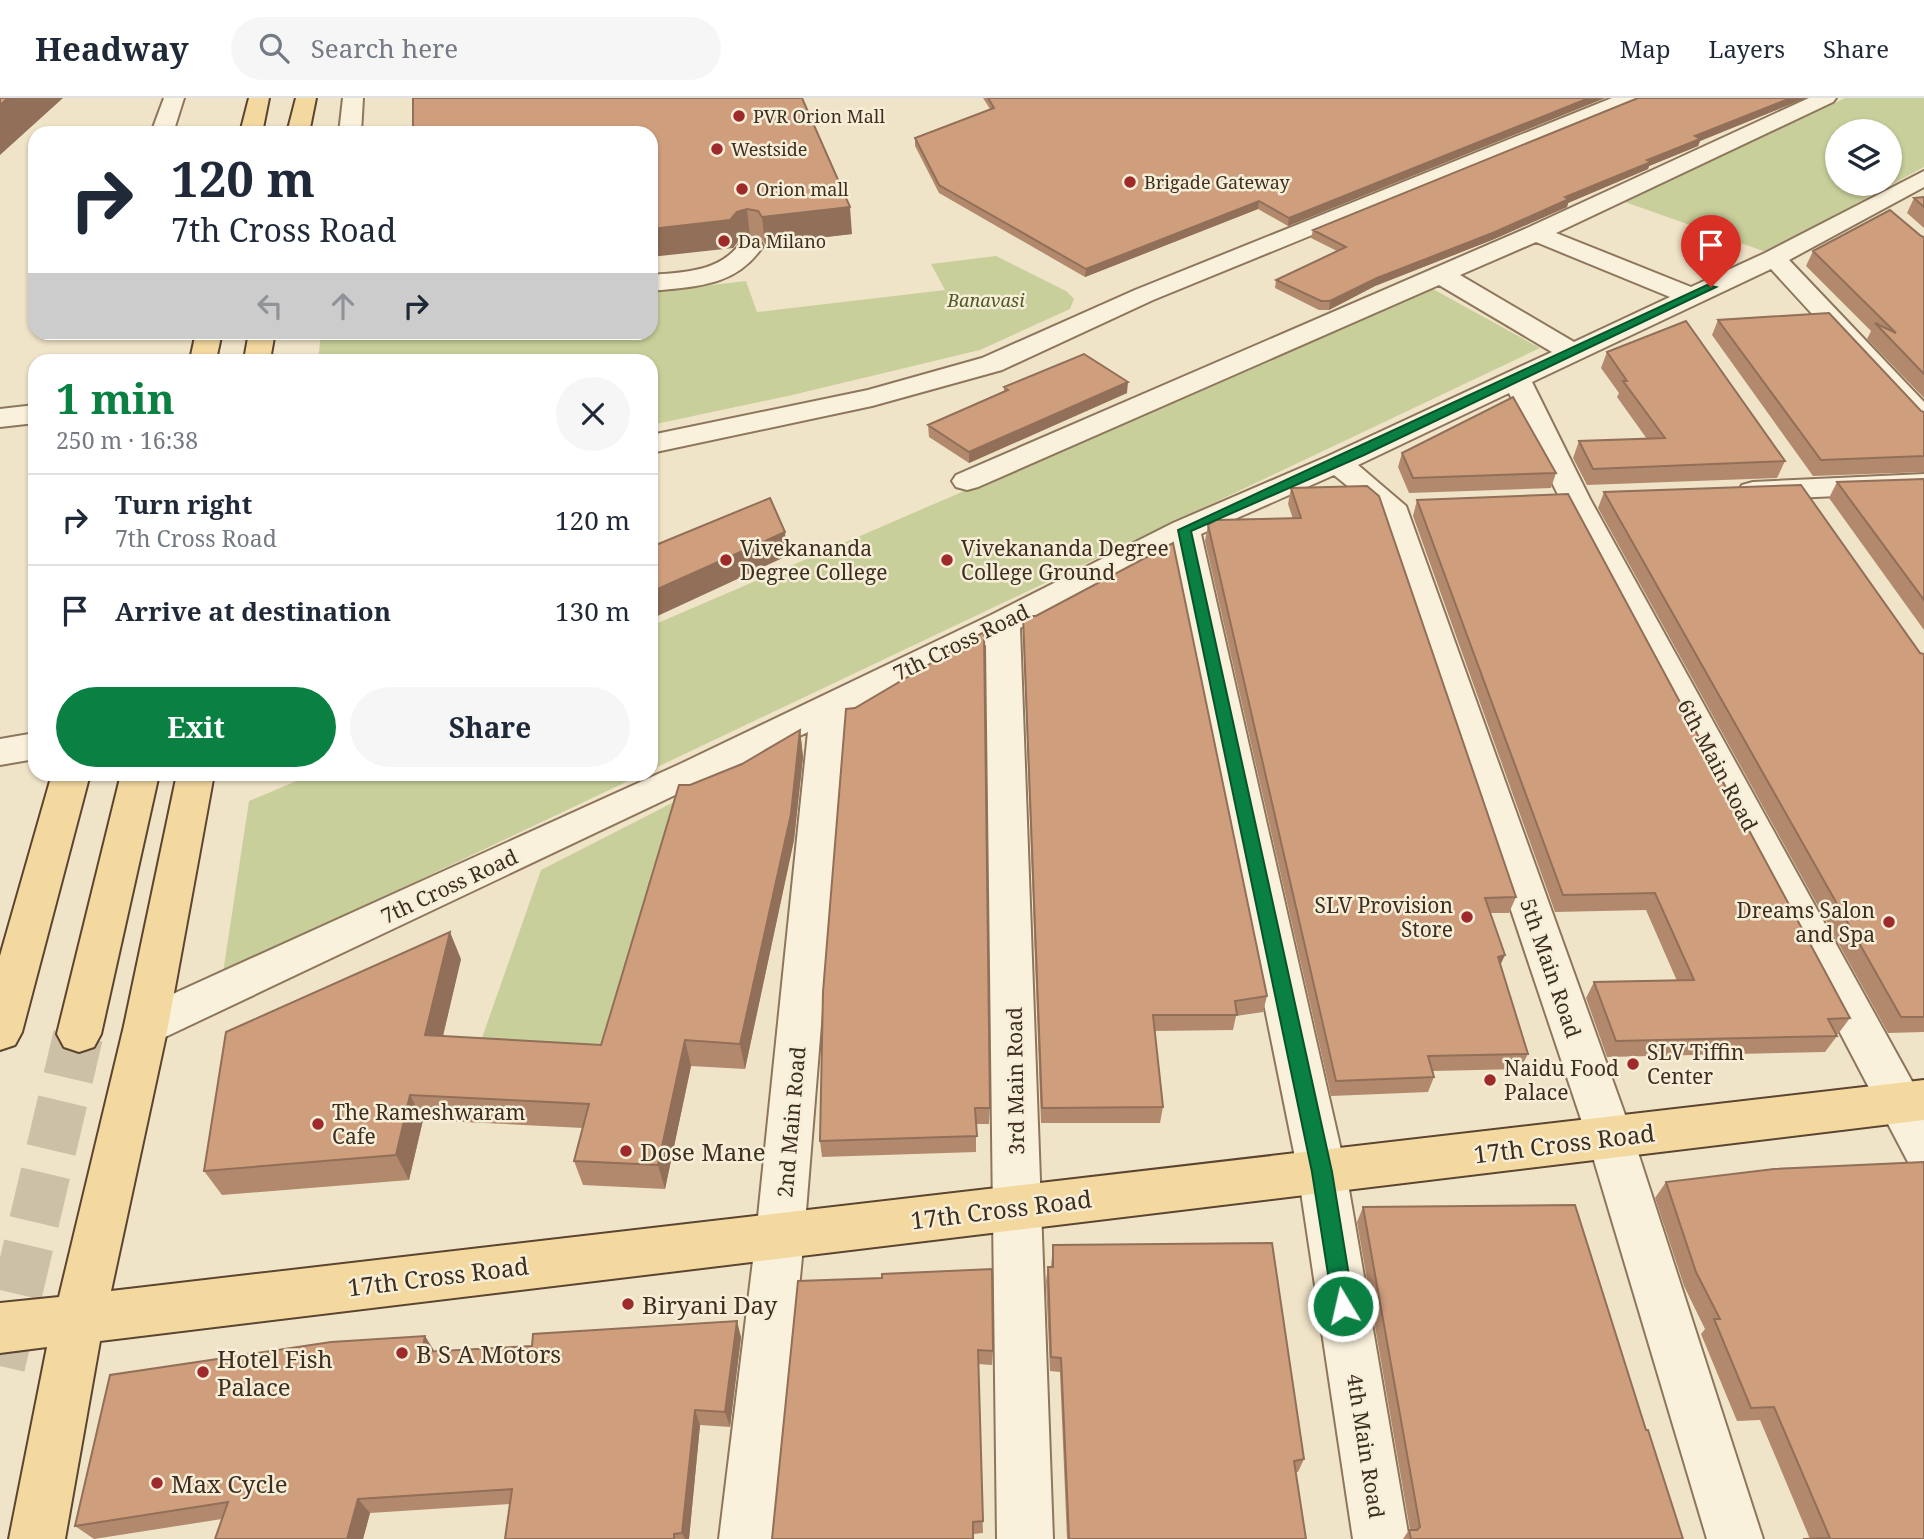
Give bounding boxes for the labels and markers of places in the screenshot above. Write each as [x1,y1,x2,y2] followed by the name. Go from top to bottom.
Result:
[753,104,885,128] place label: PVR Orion Mall
[731,108,747,124] marker: PVR Orion Mall
[731,137,807,161] place label: Westside
[709,141,725,157] marker: Westside
[1144,170,1290,194] place label: Brigade Gateway
[1122,174,1138,190] marker: Brigade Gateway
[756,177,849,201] place label: Orion mall
[734,181,750,197] marker: Orion mall
[1681,215,1741,287] pin
[738,229,826,253] place label: Da Milano
[716,233,732,249] marker: Da Milano
[740,534,887,586] place label: Vivekananda Degree College
[961,534,1169,586] place label: Vivekananda Degree College Ground
[718,552,734,568] marker: Vivekananda Degree College
[939,552,955,568] marker: Vivekananda Degree College Ground
[1314,891,1453,943] place label: SLV Provision Store
[1737,896,1875,948] place label: Dreams Salon and Spa
[1459,909,1475,925] marker: SLV Provision Store
[1881,914,1897,930] marker: Dreams Salon and Spa
[1647,1038,1744,1090] place label: SLV Tiffin Center
[1504,1054,1619,1106] place label: Naidu Food Palace
[1625,1056,1641,1072] marker: SLV Tiffin Center
[1482,1072,1498,1088] marker: Naidu Food Palace
[332,1098,526,1150] place label: The Rameshwaram Cafe
[310,1116,326,1132] marker: The Rameshwaram Cafe
[640,1135,766,1168] place label: Dose Mane
[618,1143,634,1159] marker: Dose Mane
[642,1288,778,1321] place label: Biryani Day
[620,1296,636,1312] marker: Biryani Day
[416,1337,561,1370] place label: B S A Motors
[217,1342,333,1403] place label: Hotel Fish Palace
[394,1345,410,1361] marker: B S A Motors
[195,1364,211,1380] marker: Hotel Fish Palace
[171,1467,288,1500] place label: Max Cycle
[149,1475,165,1491] marker: Max Cycle

